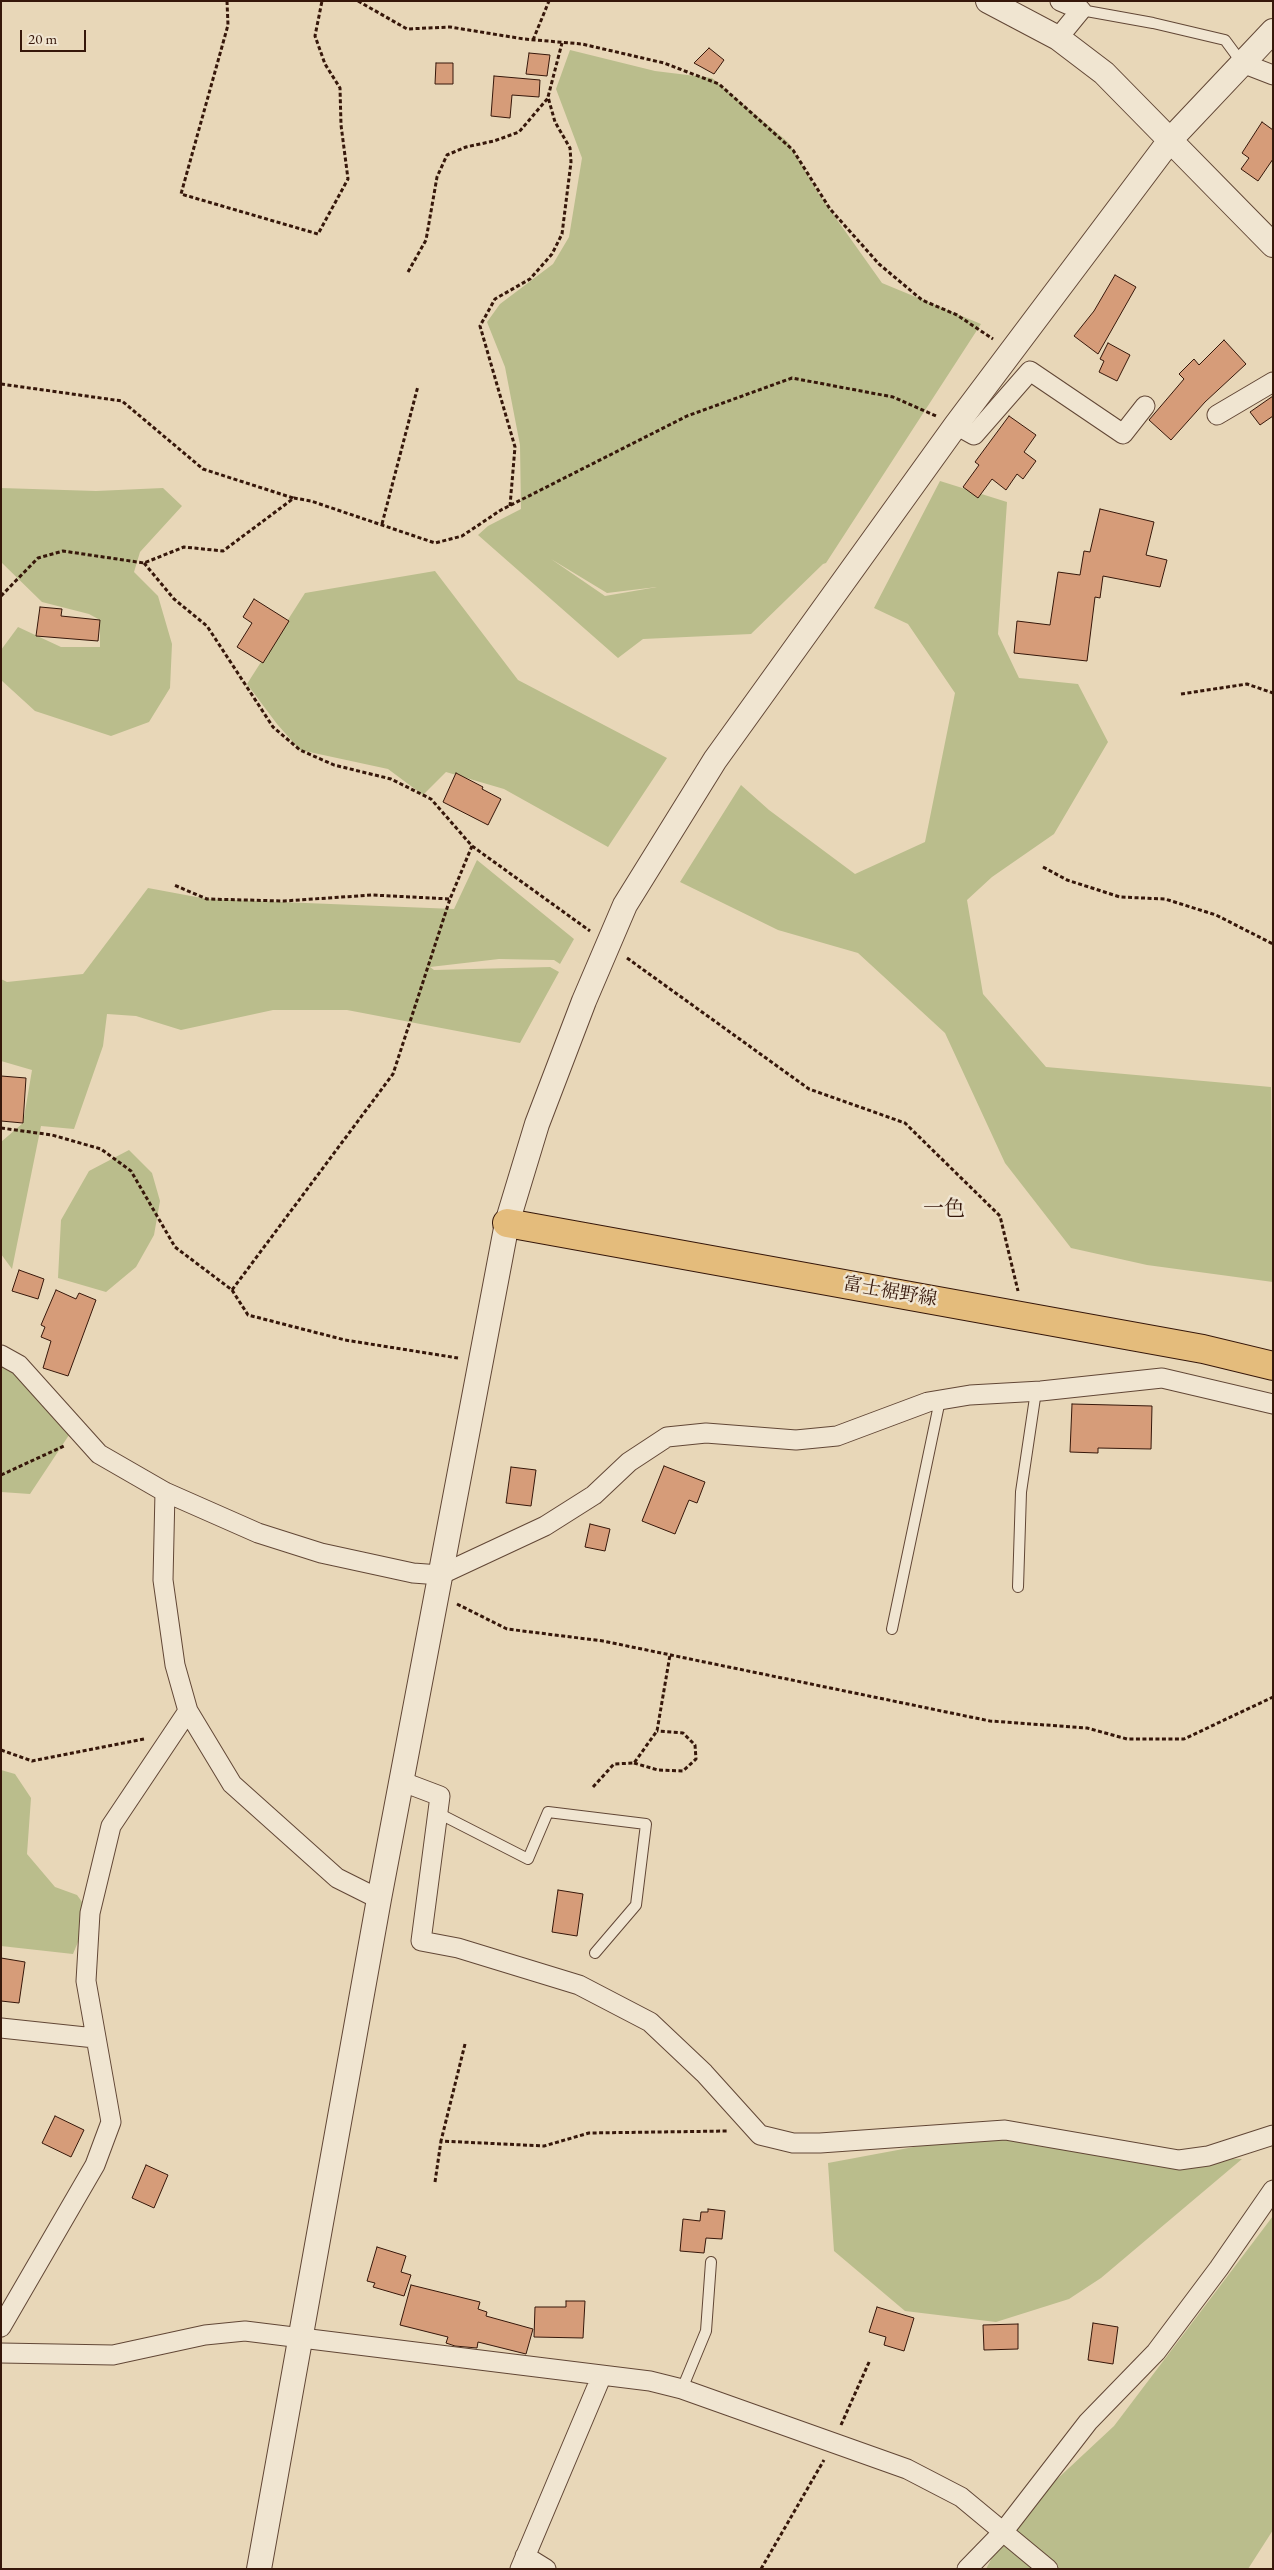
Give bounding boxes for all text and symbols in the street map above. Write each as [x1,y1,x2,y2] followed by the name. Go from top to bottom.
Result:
[22,20,89,52] scale bar
[28,29,57,48] text: 20 m
[923,1196,965,1222] district label: 一色
[841,1273,939,1311] street label: 富士裾野線

